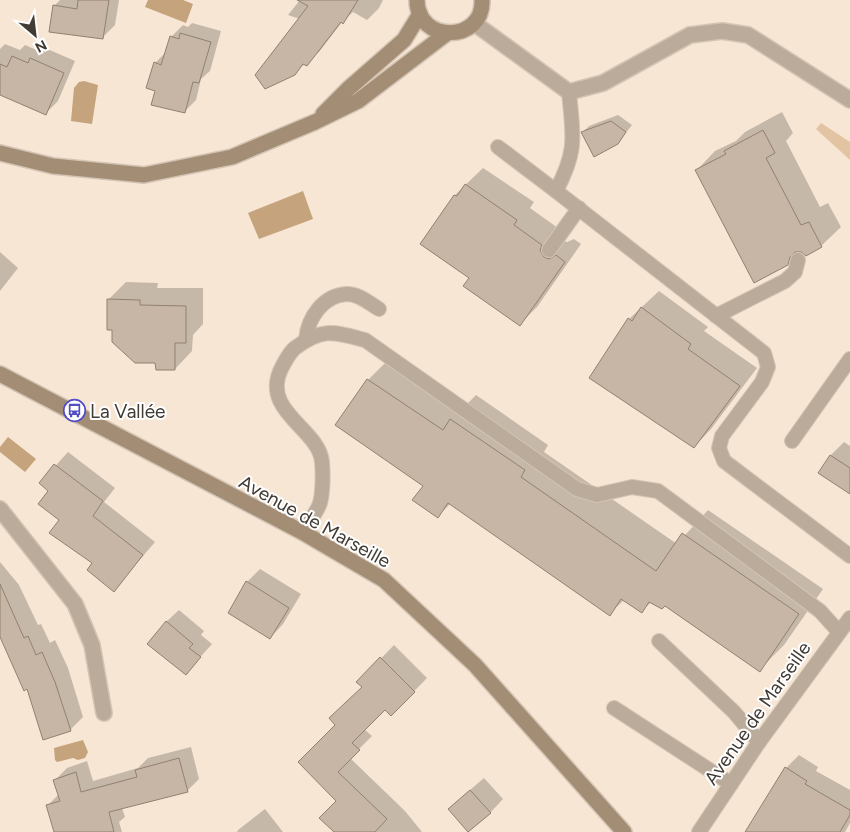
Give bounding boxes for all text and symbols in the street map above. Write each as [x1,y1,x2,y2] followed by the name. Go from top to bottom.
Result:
[10,10,60,60] north arrow
[32,36,50,56] text: N
[62,399,86,423] bus stop icon: La Vallée
[90,400,166,423] place label: La Vallée
[235,470,395,573] street label: Avenue de Marseille
[699,637,815,789] street label: Avenue de Marseille

